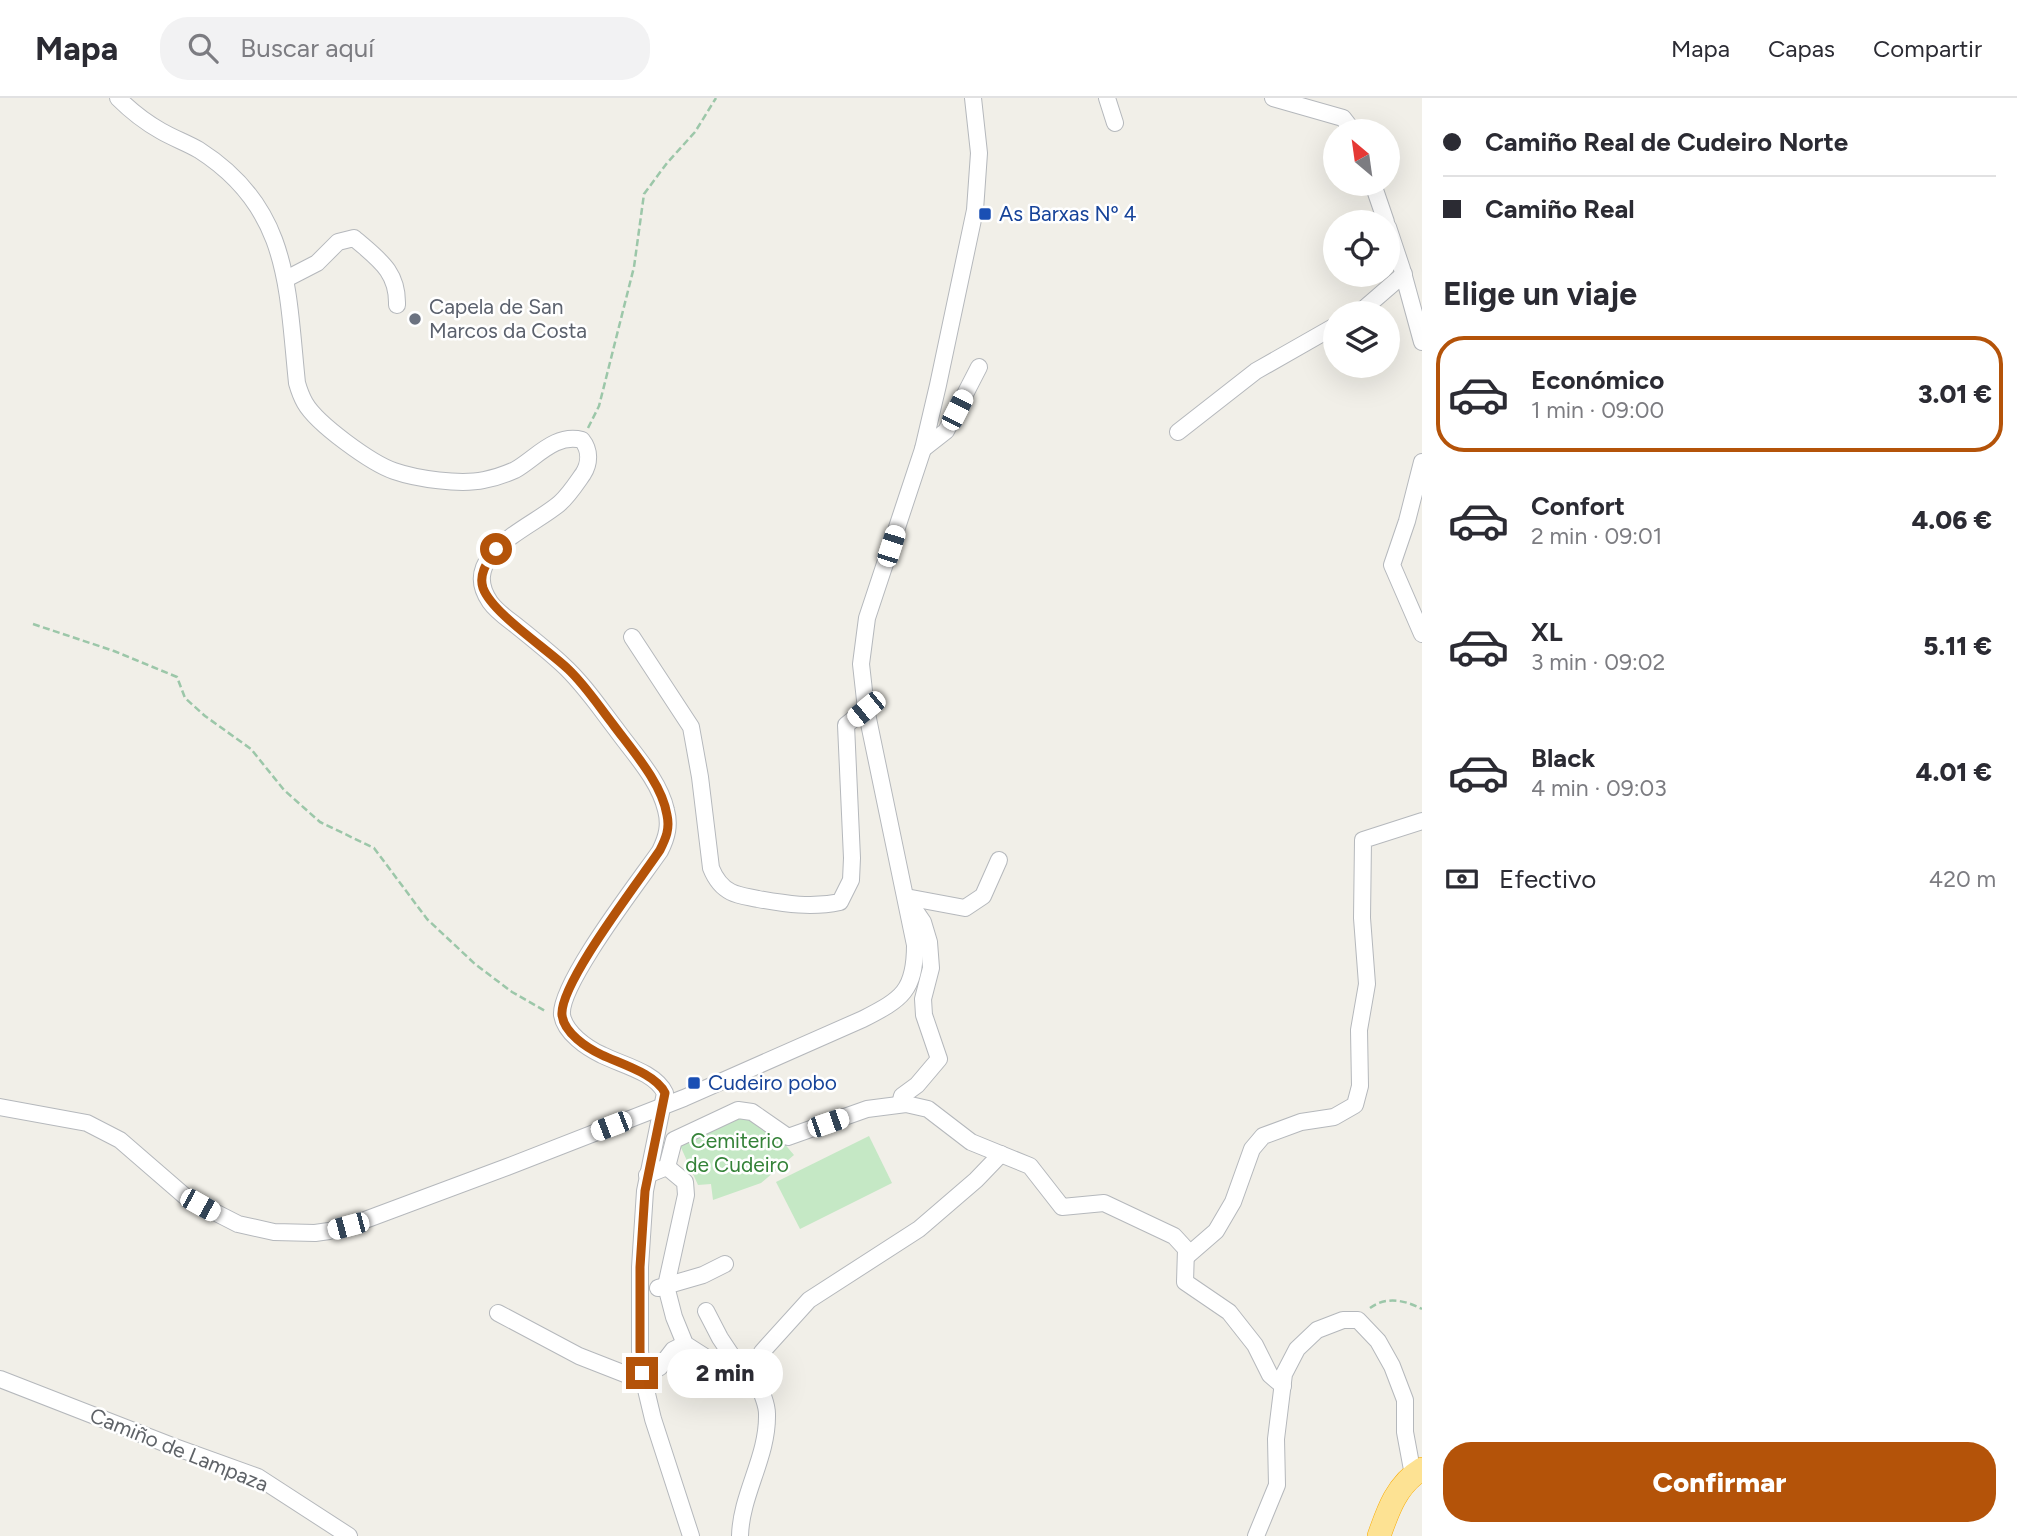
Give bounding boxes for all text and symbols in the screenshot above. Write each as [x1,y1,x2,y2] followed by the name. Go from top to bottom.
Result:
[160,17,650,80] search box
[35,29,118,68] text: Mapa
[184,29,222,67] icon: search
[240,32,374,64] text: Buscar aquí
[1671,34,1730,63] text: Mapa
[1768,34,1835,63] text: Capas
[1873,34,1982,63] text: Compartir
[1323,119,1400,196] north arrow
[1323,119,1400,378] map controls
[1485,126,1848,158] text: Camiño Real de Cudeiro Norte
[1485,193,1635,225] text: Camiño Real
[999,201,1137,226] place label: As Barxas Nº 4
[977,206,993,222] marker: As Barxas Nº 4
[1323,210,1400,287] button: locate
[1443,275,1637,313] text: Elige un viaje
[429,294,587,343] place label: Capela de San Marcos da Costa
[1323,301,1400,378] button: layers
[407,311,423,327] marker: Capela de San Marcos da Costa
[1447,363,1510,426] icon: car
[1531,364,1664,396] text: Económico
[1918,378,1992,410] text: 3.01 €
[939,387,976,433] car
[1531,396,1664,424] text: 1 min · 09:00
[1447,489,1510,552] icon: car
[1531,490,1625,522] text: Confort
[1912,504,1992,536] text: 4.06 €
[1531,522,1662,550] text: 2 min · 09:01
[875,523,908,569] car
[480,533,512,565] route start
[1447,615,1510,678] icon: car
[1531,616,1563,648] text: XL
[1923,630,1992,662] text: 5.11 €
[1531,648,1665,676] text: 3 min · 09:02
[844,688,889,730] car
[1447,741,1510,804] icon: car
[1531,742,1595,774] text: Black
[1916,756,1992,788] text: 4.01 €
[1531,774,1667,802] text: 4 min · 09:03
[1443,860,1481,898] icon: cash
[1499,863,1596,895] text: Efectivo
[1929,865,1996,893] text: 420 m
[708,1070,837,1095] place label: Cudeiro pobo
[686,1075,702,1091] marker: Cudeiro pobo
[805,1106,852,1140] car
[588,1109,635,1143] car
[685,1128,789,1177] park label: Cemiterio de Cudeiro
[177,1186,224,1224] car
[325,1210,372,1242] car
[666,1348,782,1398] callout: 2 min
[626,1357,658,1389] route end
[696,1359,754,1387] text: 2 min
[86,1402,272,1497] street label: Camiño de Lampaza
[1443,1442,1996,1522] button: Confirmar

